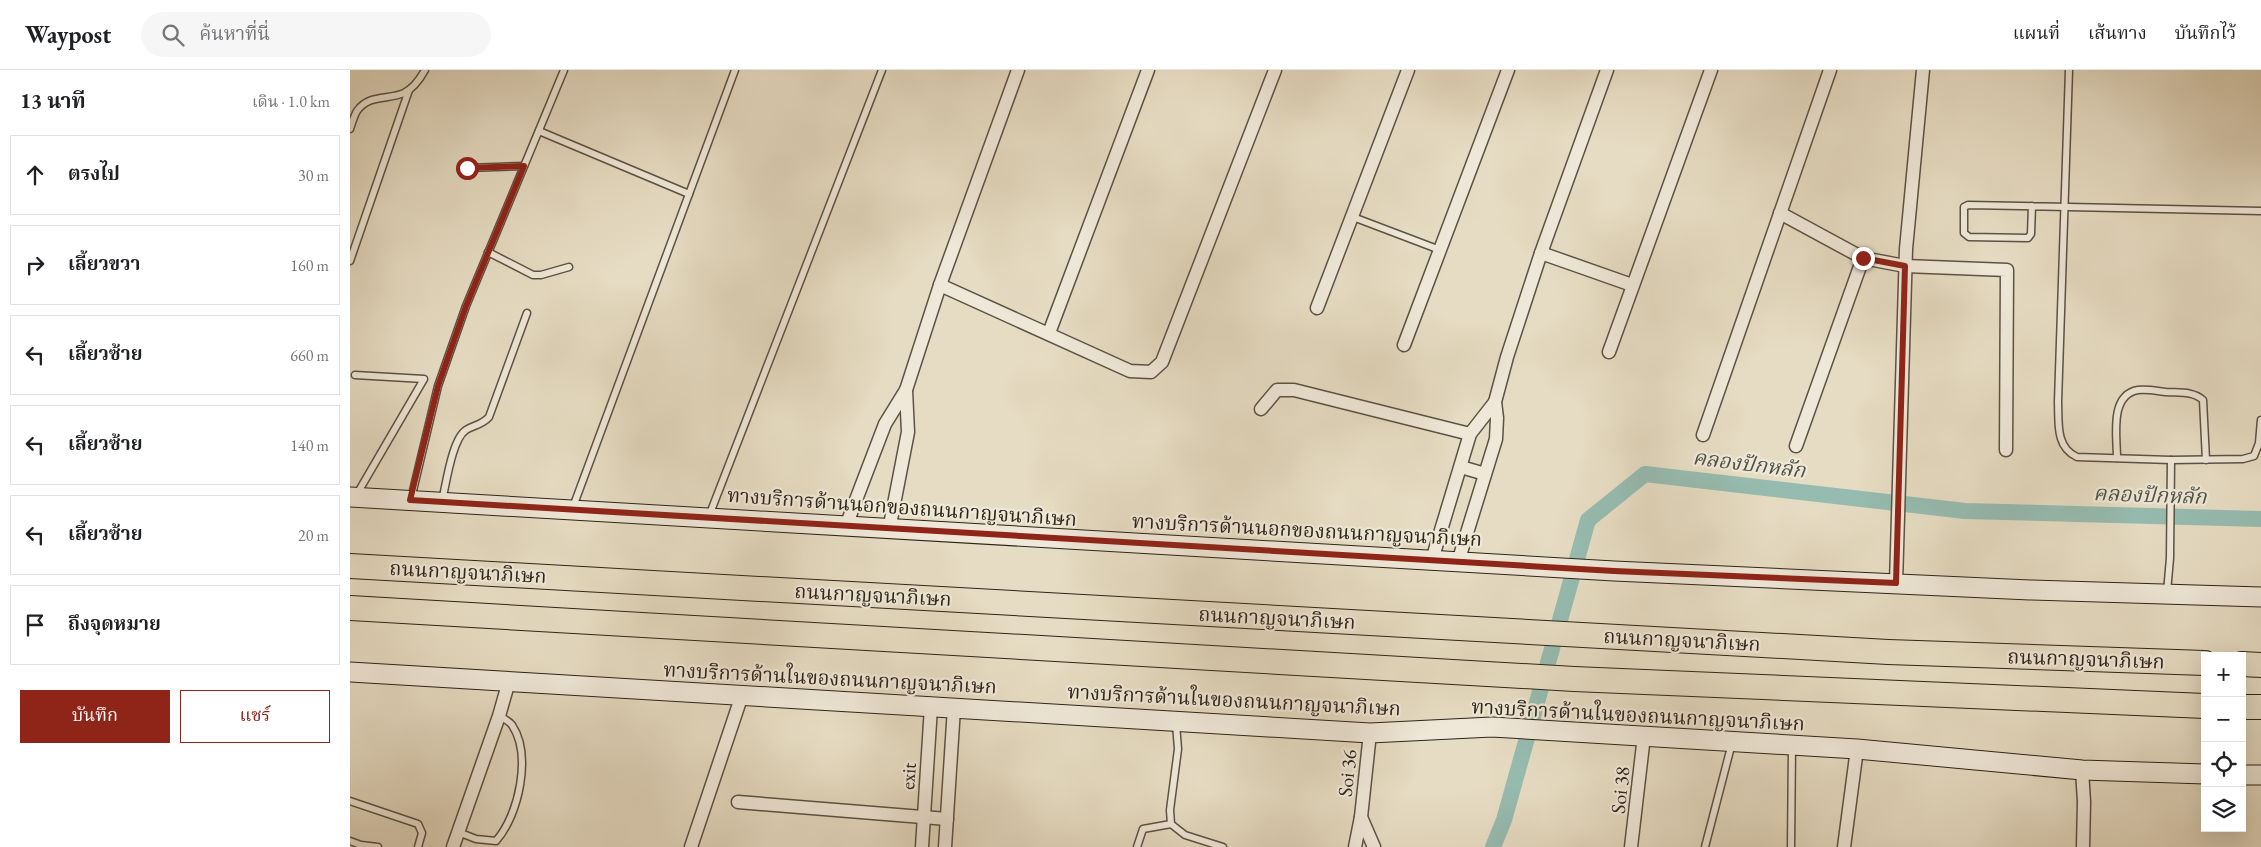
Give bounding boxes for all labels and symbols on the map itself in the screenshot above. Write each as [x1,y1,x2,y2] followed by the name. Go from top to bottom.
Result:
[456,157,479,180] route start
[1852,247,1875,270] route end
[1691,443,1808,484] water label: คลองปักหลัก
[2093,479,2208,510] water label: คลองปักหลัก
[726,482,1078,532] street label: ทางบริการด้านนอกของถนนกาญจนาภิเษก
[1131,508,1483,552] street label: ทางบริการด้านนอกของถนนกาญจนาภิเษก
[389,555,547,589] street label: ถนนกาญจนาภิเษก
[794,578,952,612] street label: ถนนกาญจนาภิเษก
[1198,601,1356,635] street label: ถนนกาญจนาภิเษก
[1603,623,1761,657] street label: ถนนกาญจนาภิเษก
[2007,643,2165,675] street label: ถนนกาญจนาภิเษก
[663,656,997,700] street label: ทางบริการด้านในของถนนกาญจนาภิเษก
[1067,678,1401,722] street label: ทางบริการด้านในของถนนกาญจนาภิเษก
[1471,693,1805,737] street label: ทางบริการด้านในของถนนกาญจนาภิเษก
[1332,748,1362,798] street label: Soi 36
[894,761,922,791] street label: exit
[1605,765,1635,815] street label: Soi 38

